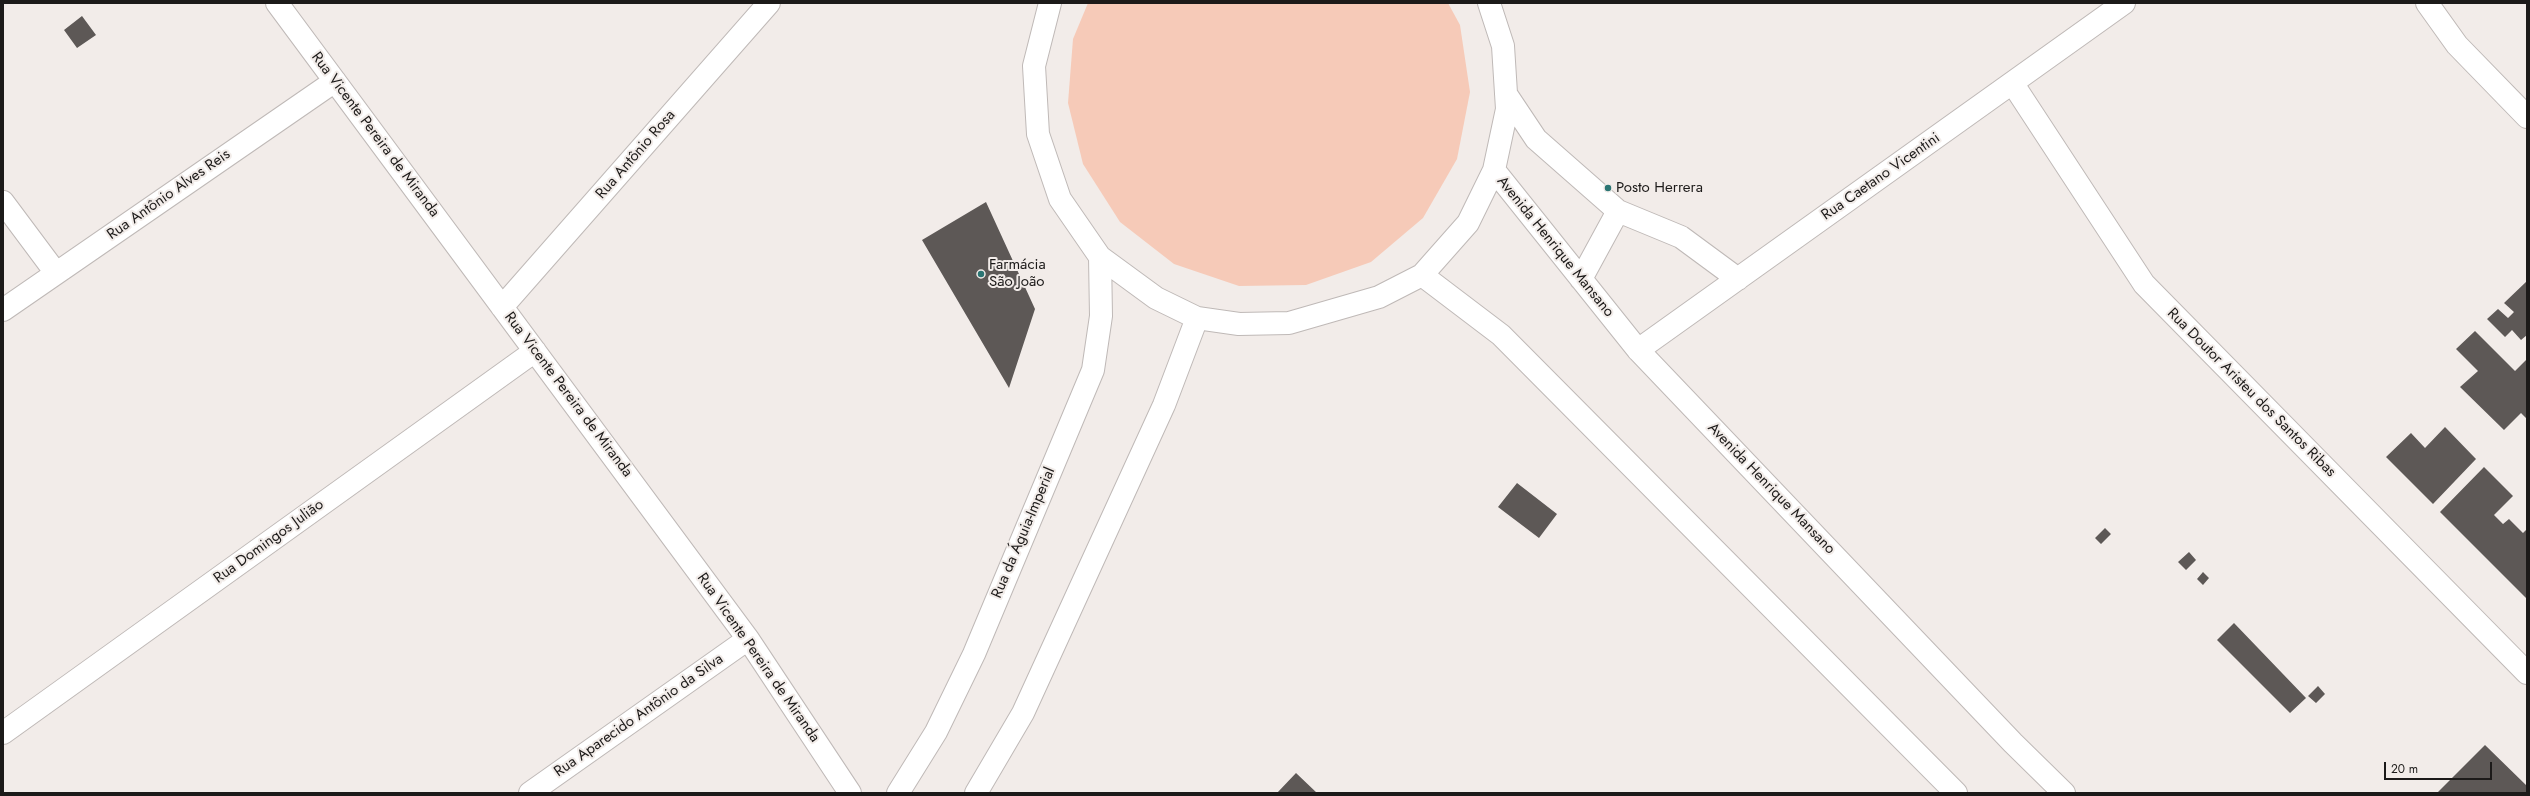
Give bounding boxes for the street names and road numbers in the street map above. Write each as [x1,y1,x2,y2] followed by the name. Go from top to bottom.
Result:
[307,49,443,221] street label: Rua Vicente Pereira de Miranda
[593,107,679,203] street label: Rua Antônio Rosa
[1818,129,1944,225] street label: Rua Caetano Vicentini
[104,146,234,244] street label: Rua Antônio Alves Reis
[1493,173,1617,321] street label: Avenida Henrique Mansano
[2163,305,2339,481] street label: Rua Doutor Aristeu dos Santos Ribas
[500,309,636,481] street label: Rua Vicente Pereira de Miranda
[1703,419,1839,559] street label: Avenida Henrique Mansano
[988,465,1060,601] street label: Rua da Águia-Imperial
[211,496,327,588] street label: Rua Domingos Julião
[693,570,823,746] street label: Rua Vicente Pereira de Miranda
[551,651,727,781] street label: Rua Aparecido Antônio da Silva

